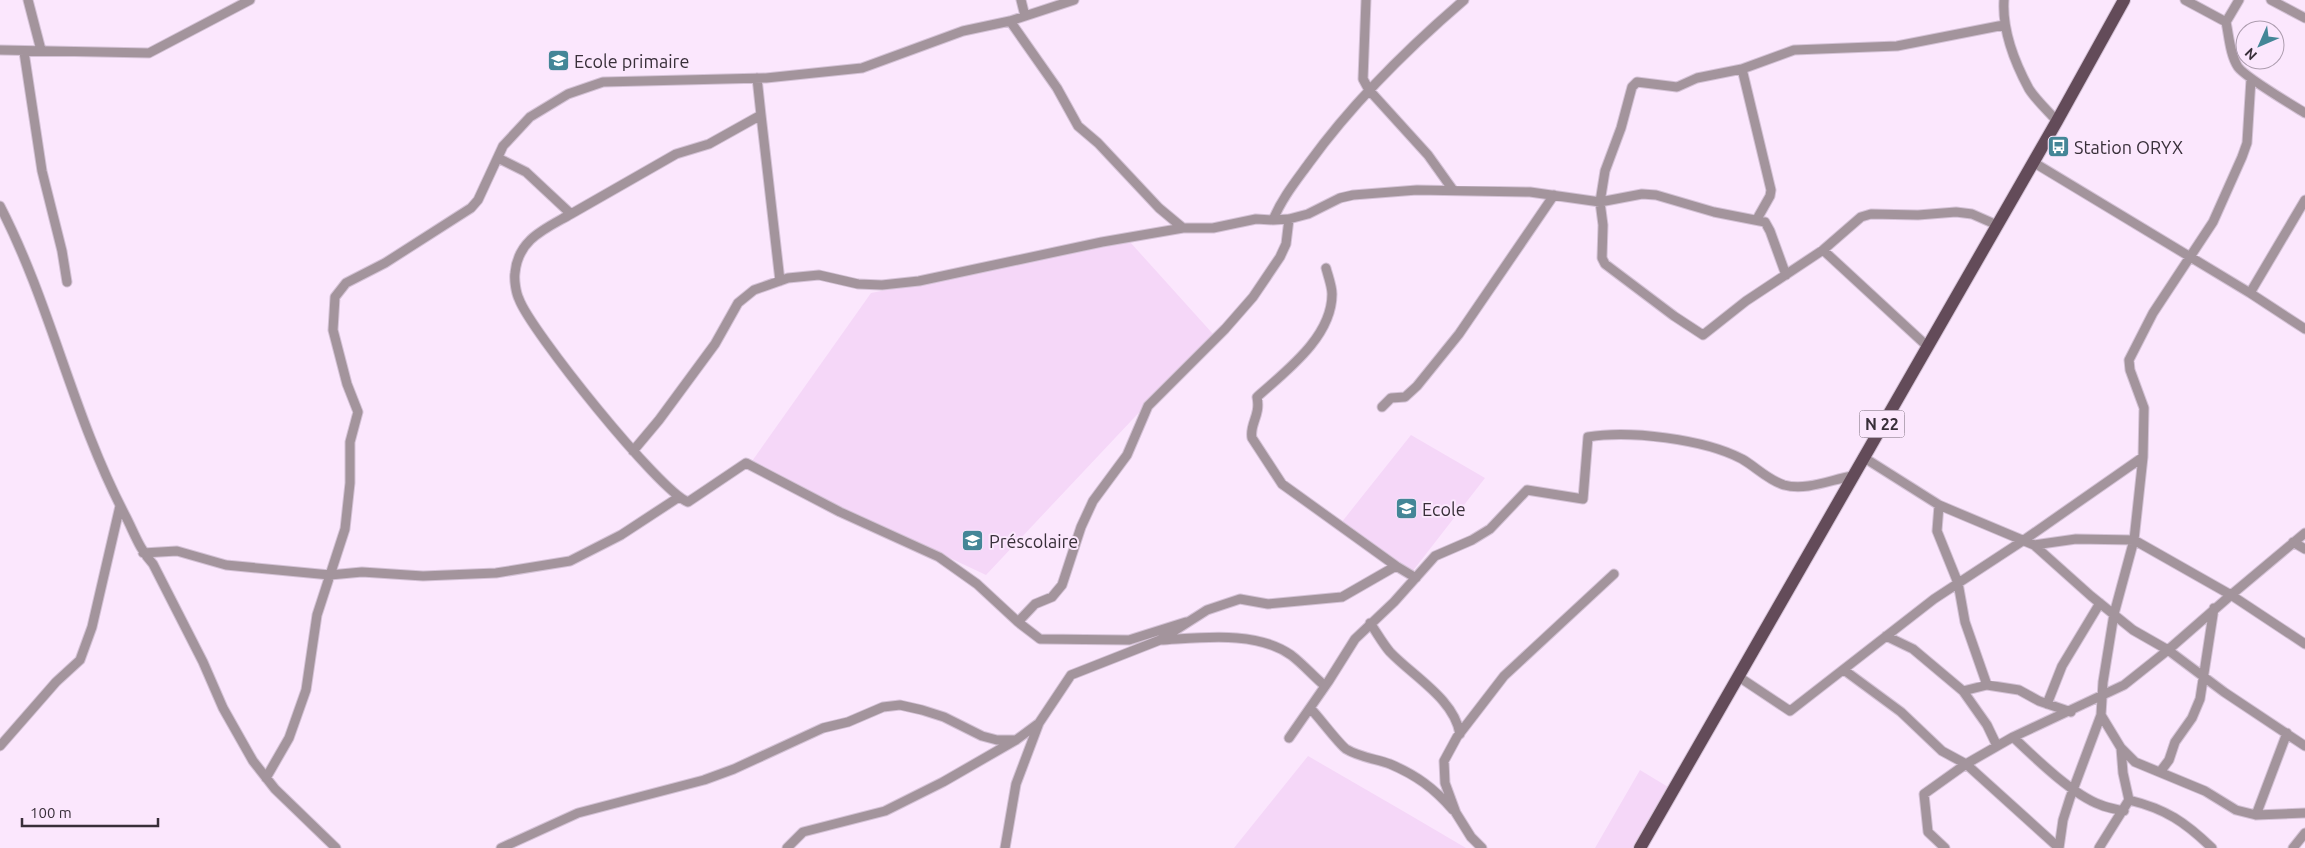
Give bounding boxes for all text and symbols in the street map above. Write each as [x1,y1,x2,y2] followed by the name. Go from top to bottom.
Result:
[2235,20,2285,70] north arrow
[2241,45,2260,64] text: N
[546,49,570,73] school or university icon: Ecole primaire
[574,51,689,71] place label: Ecole primaire
[2046,135,2070,159] bus stop icon: Station ORYX
[2074,137,2183,157] place label: Station ORYX
[1860,410,1904,438] road number: N 22
[1394,497,1418,521] school or university icon: Ecole
[1422,499,1466,519] place label: Ecole
[961,529,985,553] school or university icon: Préscolaire
[989,531,1078,551] place label: Préscolaire
[22,796,159,828] scale bar
[30,804,72,821] text: 100 m

